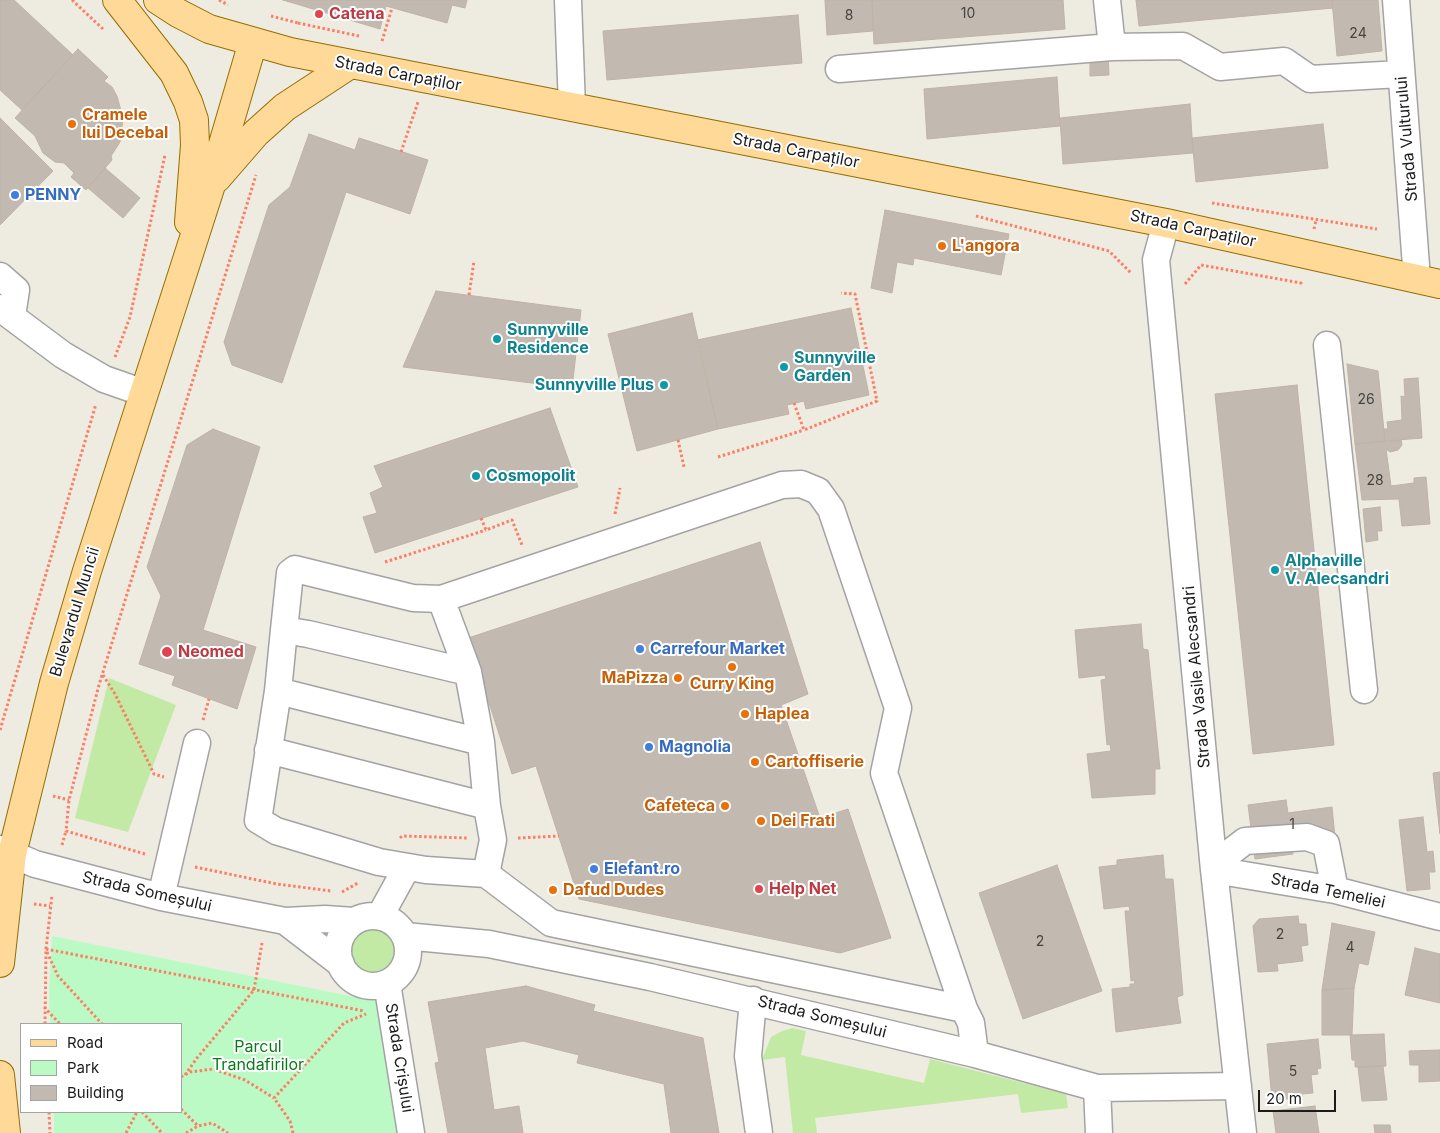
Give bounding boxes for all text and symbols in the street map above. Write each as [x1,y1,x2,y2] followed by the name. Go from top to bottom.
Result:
[329,4,385,24] place label: Catena
[961,6,975,22] house number: 10
[313,8,325,20] marker: Catena
[845,8,853,24] house number: 8
[1349,26,1367,42] house number: 24
[333,52,463,96] street label: Strada Carpaților
[1392,76,1422,202] street label: Strada Vulturului
[82,105,168,143] place label: Cramele lui Decebal
[66,118,78,130] marker: Cramele lui Decebal
[731,129,861,173] street label: Strada Carpaților
[25,185,81,205] place label: PENNY
[9,189,21,201] marker: PENNY
[1128,206,1258,252] street label: Strada Carpaților
[952,236,1020,256] place label: L'angora
[936,240,948,252] marker: L'angora
[507,320,589,358] place label: Sunnyville Residence
[491,333,503,345] marker: Sunnyville Residence
[794,348,876,386] place label: Sunnyville Garden
[778,361,790,373] marker: Sunnyville Garden
[535,375,654,395] place label: Sunnyville Plus
[658,379,670,391] marker: Sunnyville Plus
[1357,392,1375,408] house number: 26
[486,466,575,486] place label: Cosmopolit
[470,470,482,482] marker: Cosmopolit
[1366,473,1384,489] house number: 28
[46,545,104,679] street label: Bulevardul Muncii
[1285,551,1389,589] place label: Alphaville V. Alecsandri
[1269,564,1281,576] marker: Alphaville V. Alecsandri
[1179,585,1215,769] street label: Strada Vasile Alecsandri
[650,639,785,659] place label: Carrefour Market
[178,642,244,662] place label: Neomed
[634,643,646,655] marker: Carrefour Market
[160,645,174,659] marker: Neomed
[726,661,738,673] marker: Curry King
[601,668,668,688] place label: MaPizza
[672,672,684,684] marker: MaPizza
[690,674,774,694] place label: Curry King
[755,704,810,724] place label: Haplea
[739,708,751,720] marker: Haplea
[659,737,731,757] place label: Magnolia
[643,741,655,753] marker: Magnolia
[765,752,864,772] place label: Cartoffiserie
[749,756,761,768] marker: Cartoffiserie
[644,796,715,816] place label: Cafeteca
[719,800,731,812] marker: Cafeteca
[771,811,835,831] place label: Dei Frati
[755,815,767,827] marker: Dei Frati
[1289,817,1295,833] house number: 1
[604,859,680,879] place label: Elefant.ro
[588,863,600,875] marker: Elefant.ro
[80,868,214,916] street label: Strada Someșului
[1269,869,1387,913] street label: Strada Temeliei
[769,879,836,899] place label: Help Net
[563,880,664,900] place label: Dafud Dudes
[753,883,765,895] marker: Help Net
[547,884,559,896] marker: Dafud Dudes
[1276,927,1284,943] house number: 2
[1036,934,1044,950] house number: 2
[1345,940,1355,956] house number: 4
[756,992,888,1042] street label: Strada Someșului
[381,1002,417,1114] street label: Strada Crișului
[20,1023,182,1113] legend
[67,1033,103,1052] text: Road
[212,1037,304,1075] park label: Parcul Trandafirilor
[67,1058,99,1077] text: Park
[1289,1064,1297,1080] house number: 5
[1260,1080,1338,1112] scale bar
[67,1083,124,1102] text: Building
[1266,1089,1302,1108] text: 20 m

